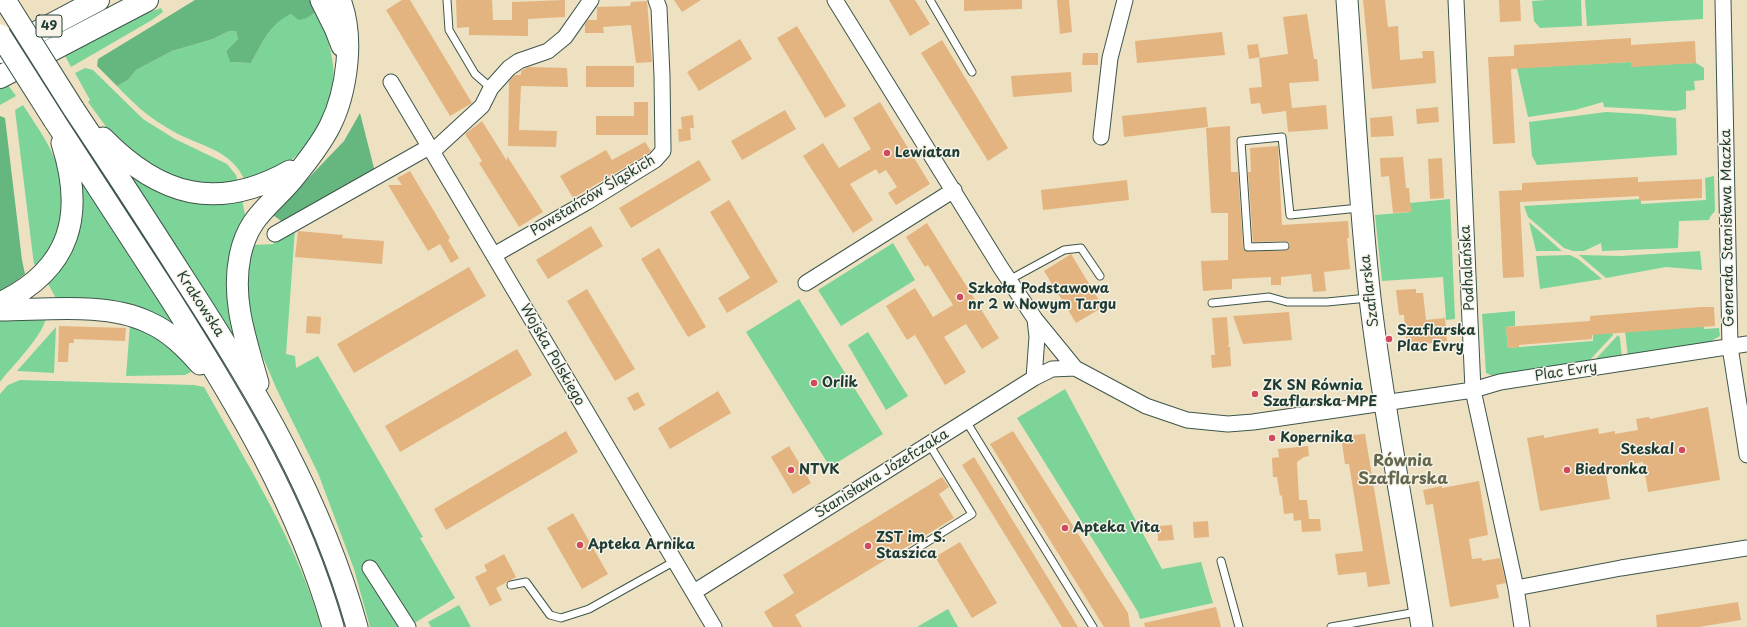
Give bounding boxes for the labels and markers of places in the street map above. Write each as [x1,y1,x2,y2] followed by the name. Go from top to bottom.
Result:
[895,145,960,161] place label: Lewiatan
[882,148,892,158] marker: Lewiatan
[968,281,1116,314] place label: Szkoła Podstawowa nr 2 w Nowym Targu
[955,292,965,302] marker: Szkoła Podstawowa nr 2 w Nowym Targu
[1397,323,1476,356] place label: Szaflarska Plac Evry
[1384,334,1394,344] marker: Szaflarska Plac Evry
[822,375,858,391] place label: Orlik
[809,378,819,388] marker: Orlik
[1263,378,1377,410] place label: ZK SN Równia Szaflarska MPE
[1250,389,1260,399] marker: ZK SN Równia Szaflarska MPE
[1280,430,1354,446] place label: Kopernika
[1267,433,1277,443] marker: Kopernika
[1620,442,1674,458] place label: Steskal
[1677,445,1687,455] marker: Steskal
[799,462,840,478] place label: NTVK
[1575,462,1648,478] place label: Biedronka
[786,465,796,475] marker: NTVK
[1562,465,1572,475] marker: Biedronka
[1073,520,1160,536] place label: Apteka Vita
[1060,523,1070,533] marker: Apteka Vita
[876,530,946,562] place label: ZST im. S. Staszica
[588,537,695,553] place label: Apteka Arnika
[575,540,585,550] marker: Apteka Arnika
[863,541,873,551] marker: ZST im. S. Staszica

